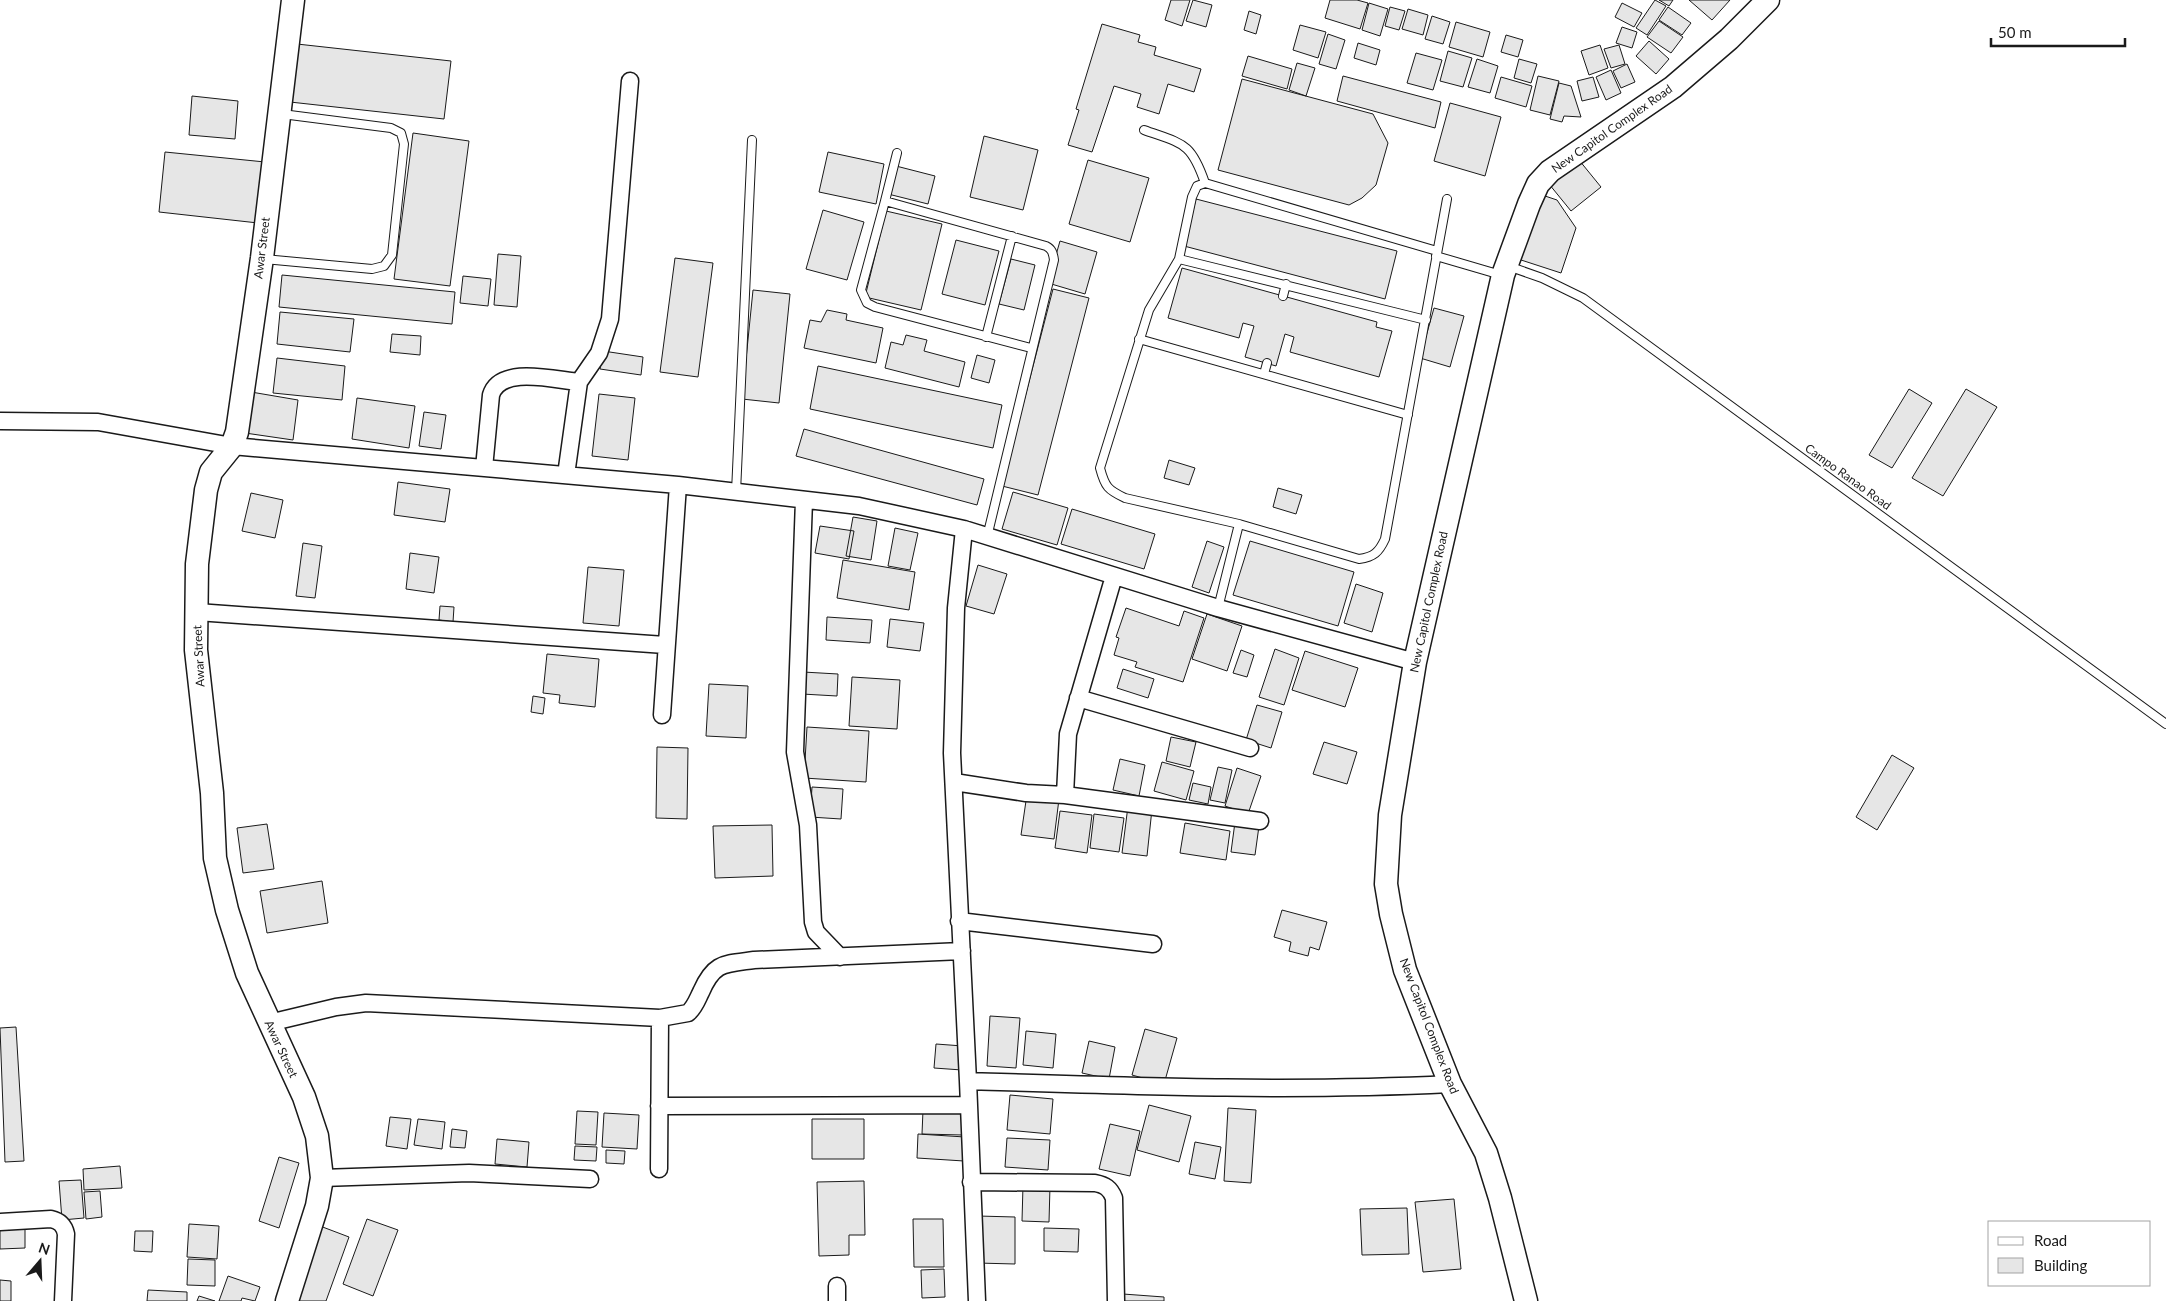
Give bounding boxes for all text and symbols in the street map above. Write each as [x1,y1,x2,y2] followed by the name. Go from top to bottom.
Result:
[1991,15,2125,47] scale bar
[1998,23,2032,41] text: 50 m
[1548,81,1675,176] street label: New Capitol Complex Road
[250,216,273,280] street label: Awar Street
[1802,440,1894,513] street label: Campo Ranao Road
[1406,530,1451,674] street label: New Capitol Complex Road
[189,624,208,687] street label: Awar Street
[1397,956,1462,1096] street label: New Capitol Complex Road
[262,1018,302,1081] street label: Awar Street
[1988,1221,2151,1286] legend
[2034,1231,2067,1249] text: Road
[15,1236,65,1286] north arrow
[37,1238,52,1258] text: N
[2034,1256,2087,1274] text: Building

